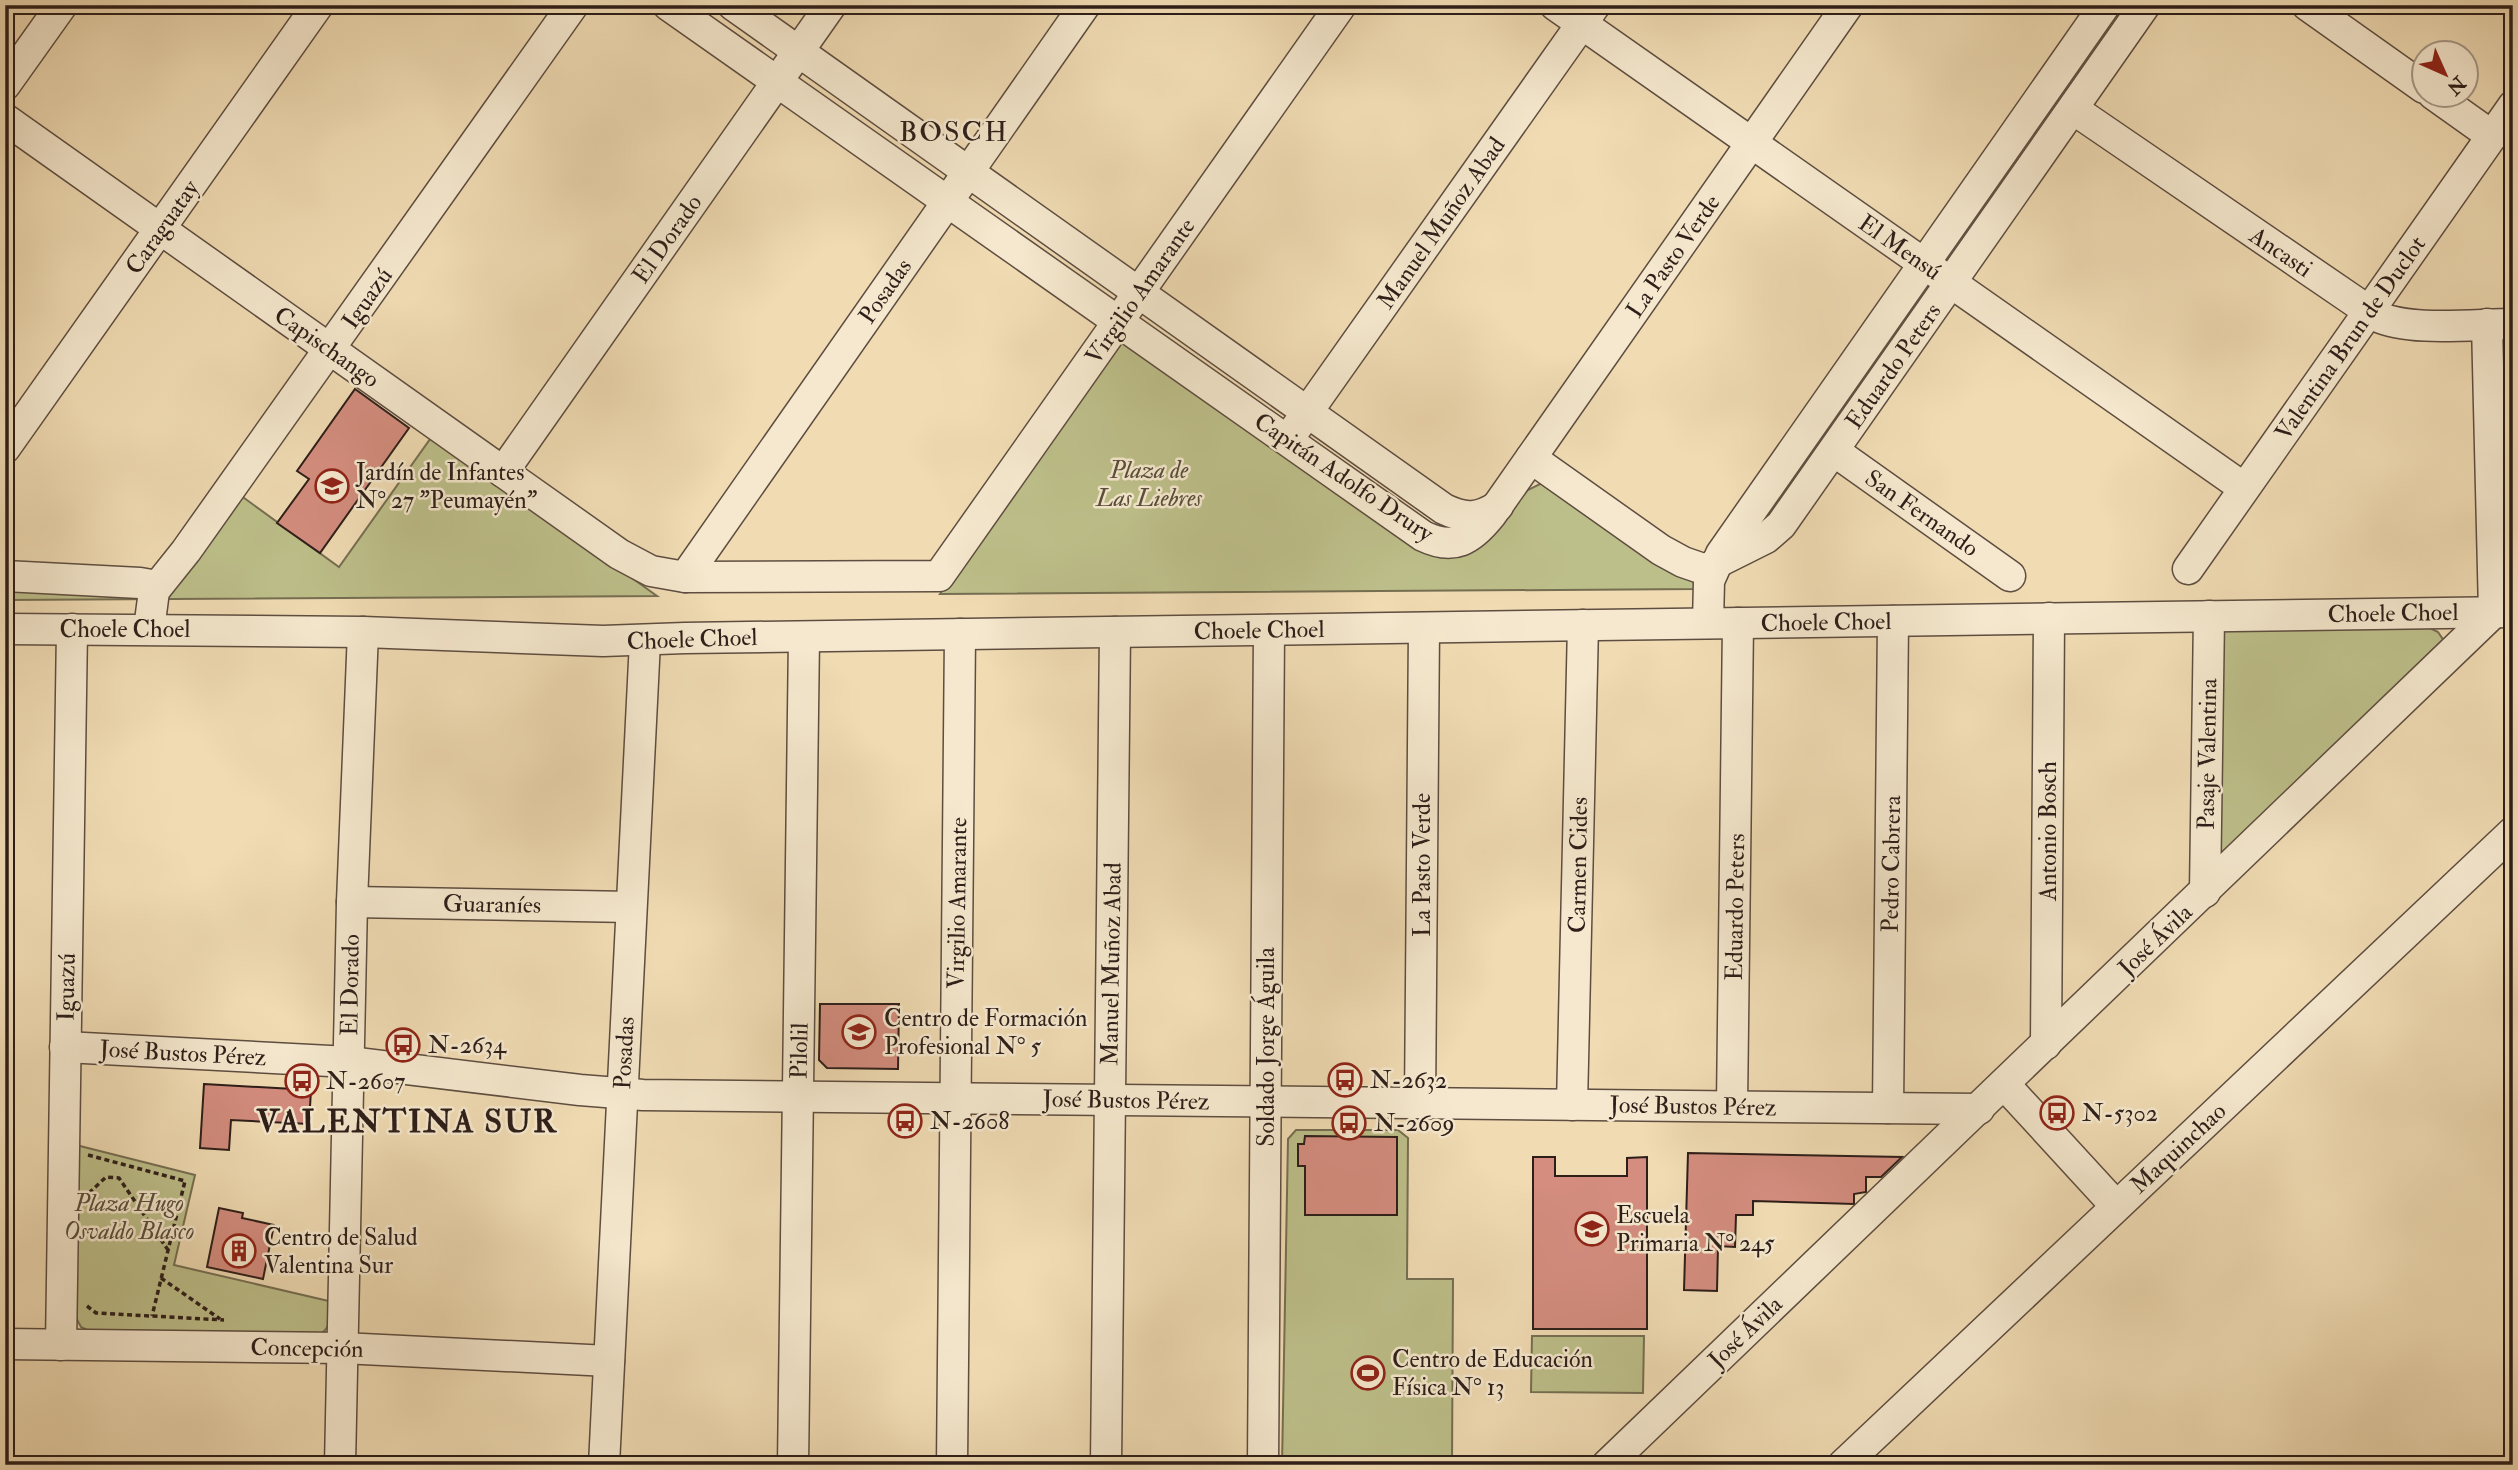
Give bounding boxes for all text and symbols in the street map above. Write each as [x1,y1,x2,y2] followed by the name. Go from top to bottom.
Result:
[2410,38,2480,108] north arrow
[2441,70,2472,101] text: N
[899,115,1009,150] district label: BOSCH
[1370,131,1513,315] street label: Manuel Muñoz Abad
[119,174,206,281] street label: Caraguatay
[1619,188,1727,324] street label: La Pasto Verde
[626,189,709,290] street label: El Dorado
[1852,208,1947,287] street label: El Mensú
[1078,212,1202,371] street label: Virgilio Amarante
[2242,220,2318,285] street label: Ancasti
[2268,230,2433,447] street label: Valentina Brun de Duclot
[852,253,919,330] street label: Posadas
[335,262,400,335] street label: Iguazú
[1839,297,1948,435] street label: Eduardo Peters
[268,300,386,395] street label: Capischango
[1248,406,1440,549] street label: Capitán Adolfo Drury
[1095,455,1202,514] park label: Plaza de Las Liebres
[355,457,538,516] place label: Jardín de Infantes N° 27 "Peumayén"
[1859,463,1985,564] street label: San Fernando
[313,467,351,505] school or university icon: Jardín de Infantes N° 27 "Peumayén"
[2327,597,2459,630] street label: Choele Choel
[1760,606,1892,639] street label: Choele Choel
[60,614,190,645] street label: Choele Choel
[1193,614,1325,647] street label: Choele Choel
[626,622,758,657] street label: Choele Choel
[2191,677,2224,830] street label: Pasaje Valentina
[2033,761,2064,902] street label: Antonio Bosch
[1407,793,1438,937] street label: La Pasto Verde
[1875,794,1908,933] street label: Pedro Cabrera
[1562,797,1595,933] street label: Carmen Cides
[941,817,974,989] street label: Virgilio Amarante
[1719,833,1752,981] street label: Eduardo Peters
[1094,862,1129,1066] street label: Manuel Muñoz Abad
[443,888,541,921] street label: Guaraníes
[2110,896,2200,984] street label: José Ávila
[334,934,367,1036] street label: El Dorado
[1250,946,1282,1147] street label: Soldado Jorge Águila
[50,953,83,1021] street label: Iguazú
[884,1003,1087,1062] place label: Centro de Formación Profesional N° 5
[840,1013,878,1051] school or university icon: Centro de Formación Profesional N° 5
[607,1016,642,1090] street label: Posadas
[784,1023,815,1080] street label: Pilolil
[384,1026,422,1064] bus stop icon: N-2634
[428,1030,507,1061] place label: N-2634
[98,1034,268,1073] street label: José Bustos Pérez
[1326,1061,1364,1099] bus stop icon: N-2632
[283,1062,321,1100] bus stop icon: N-2607
[1370,1065,1447,1096] place label: N-2632
[326,1066,405,1097] place label: N-2607
[1041,1084,1210,1117] street label: José Bustos Pérez
[1608,1090,1777,1123] street label: José Bustos Pérez
[2038,1094,2076,1132] bus stop icon: N-5302
[2124,1096,2233,1201] street label: Maquinchao
[2082,1098,2158,1129] place label: N-5302
[255,1102,558,1142] district label: VALENTINA SUR
[886,1102,924,1140] bus stop icon: N-2608
[1330,1104,1368,1142] bus stop icon: N-2609
[930,1106,1009,1137] place label: N-2608
[1374,1108,1455,1139] place label: N-2609
[64,1188,194,1247] park label: Plaza Hugo Osvaldo Blasco
[1616,1200,1775,1259] place label: Escuela Primaria N° 245
[1573,1210,1611,1248] school or university icon: Escuela Primaria N° 245
[264,1222,418,1281] place label: Centro de Salud Valentina Sur
[220,1232,258,1270] building icon: Centro de Salud Valentina Sur
[1700,1288,1790,1376] street label: José Ávila
[250,1332,364,1365] street label: Concepción
[1392,1344,1593,1403] place label: Centro de Educación Física N° 13
[1349,1354,1387,1392] sports icon: Centro de Educación Física N° 13

